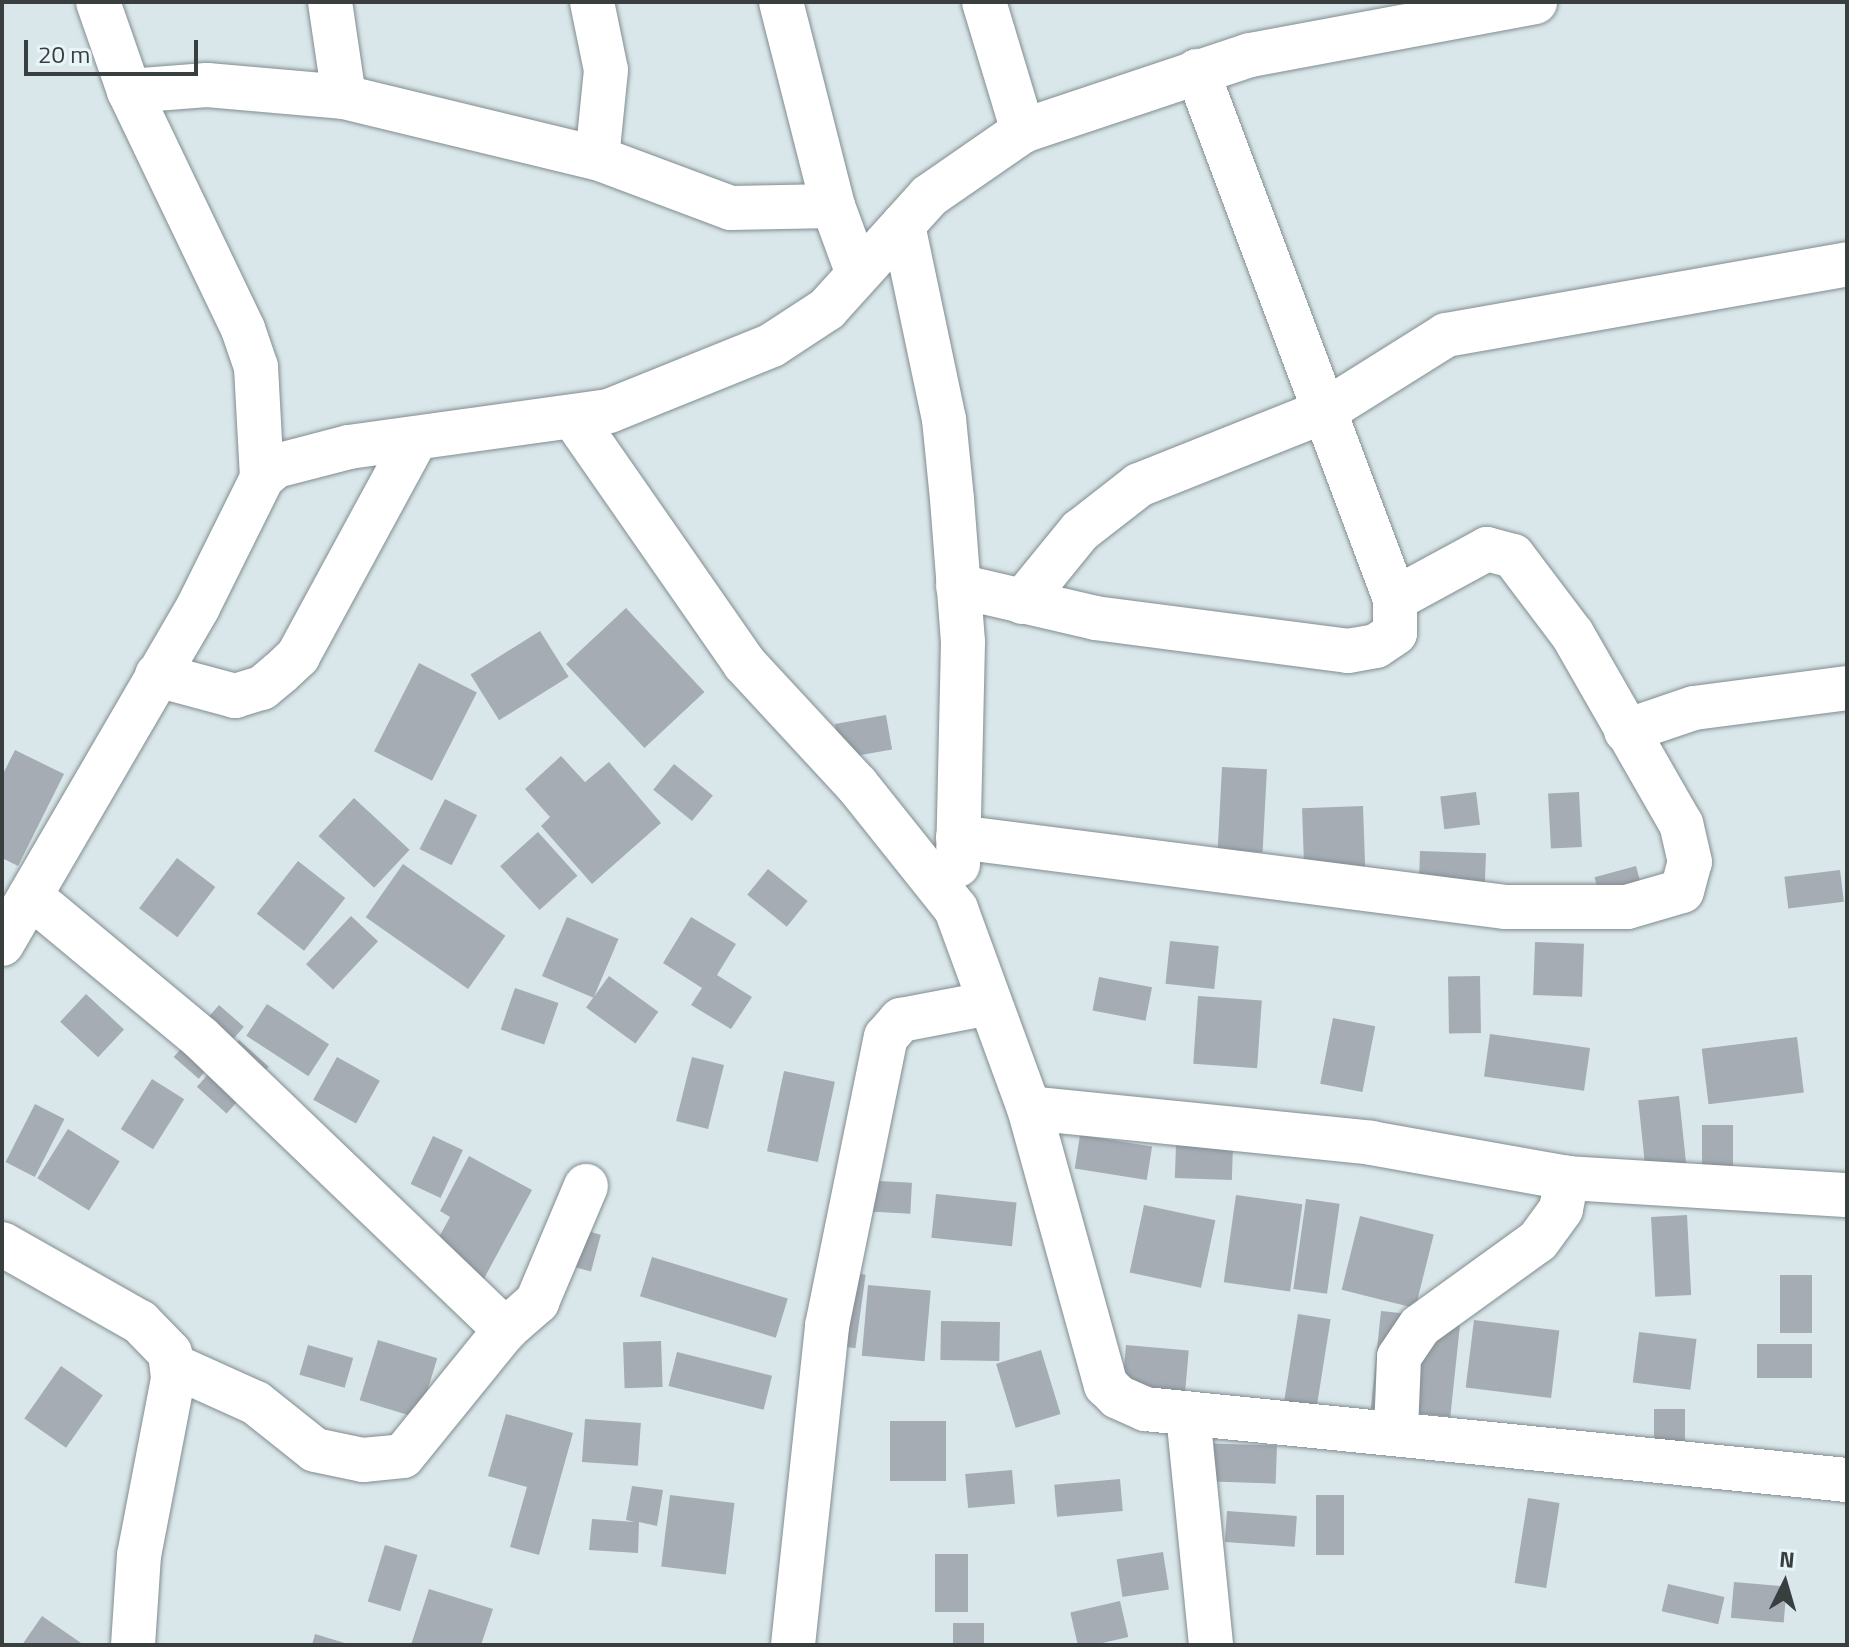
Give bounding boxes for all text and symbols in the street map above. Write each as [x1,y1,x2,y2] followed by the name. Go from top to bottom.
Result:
[28,24,202,74] scale bar
[38,36,90,72] text: 20 m
[1778,1541,1796,1577] text: N
[1745,1543,1825,1623] north arrow

